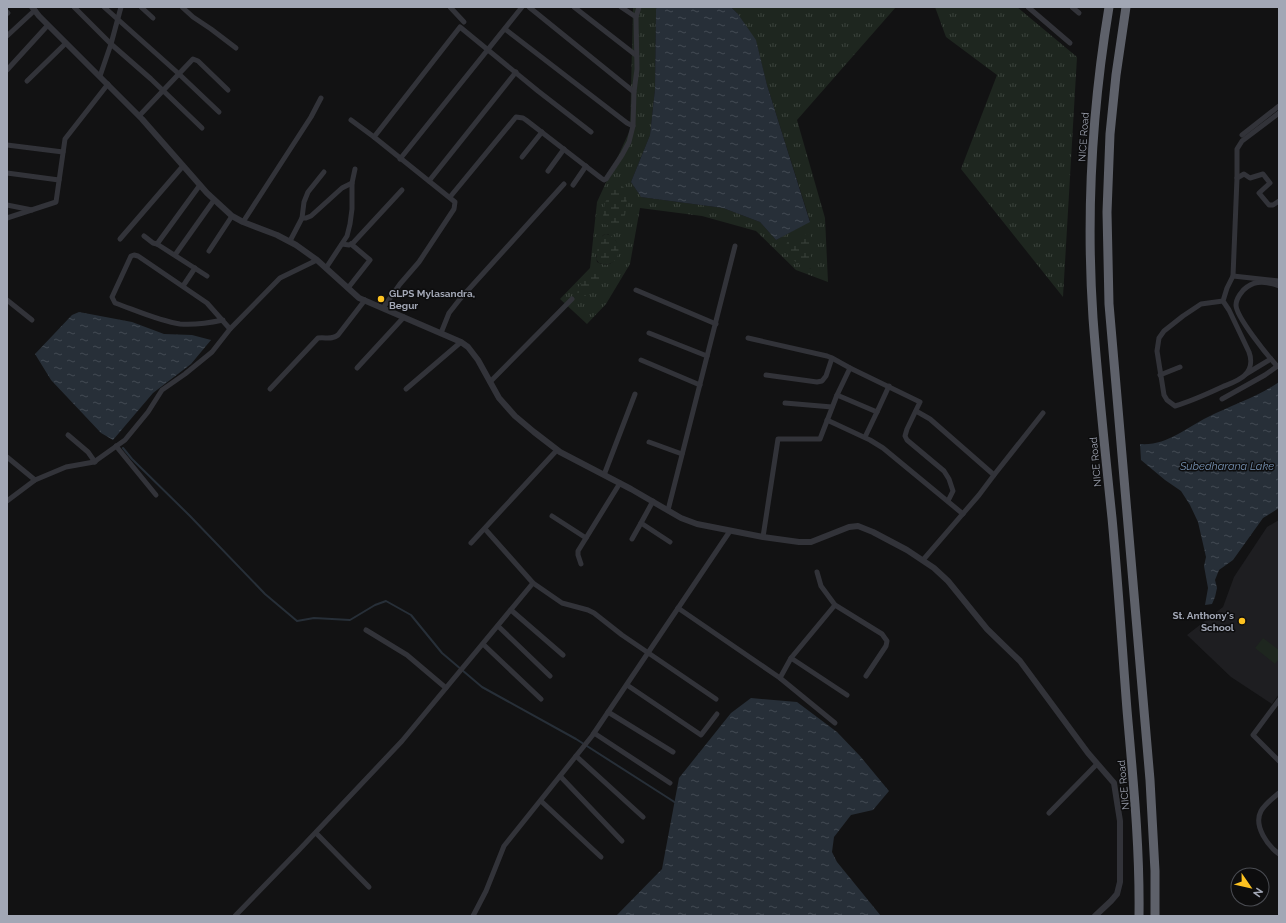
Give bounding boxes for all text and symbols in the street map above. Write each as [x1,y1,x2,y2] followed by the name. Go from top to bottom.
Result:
[1076,112,1091,162] street label: NICE Road
[389,288,475,311] place label: GLPS Mylasandra, Begur
[376,294,386,304] marker: GLPS Mylasandra, Begur
[1088,437,1103,487] street label: NICE Road
[1179,460,1274,473] water label: Subedharana Lake
[1172,610,1235,633] place label: St. Anthony's School
[1237,616,1247,626] marker: St. Anthony's School
[1116,760,1131,810] street label: NICE Road
[1230,867,1270,907] north arrow
[1250,885,1266,899] text: N

